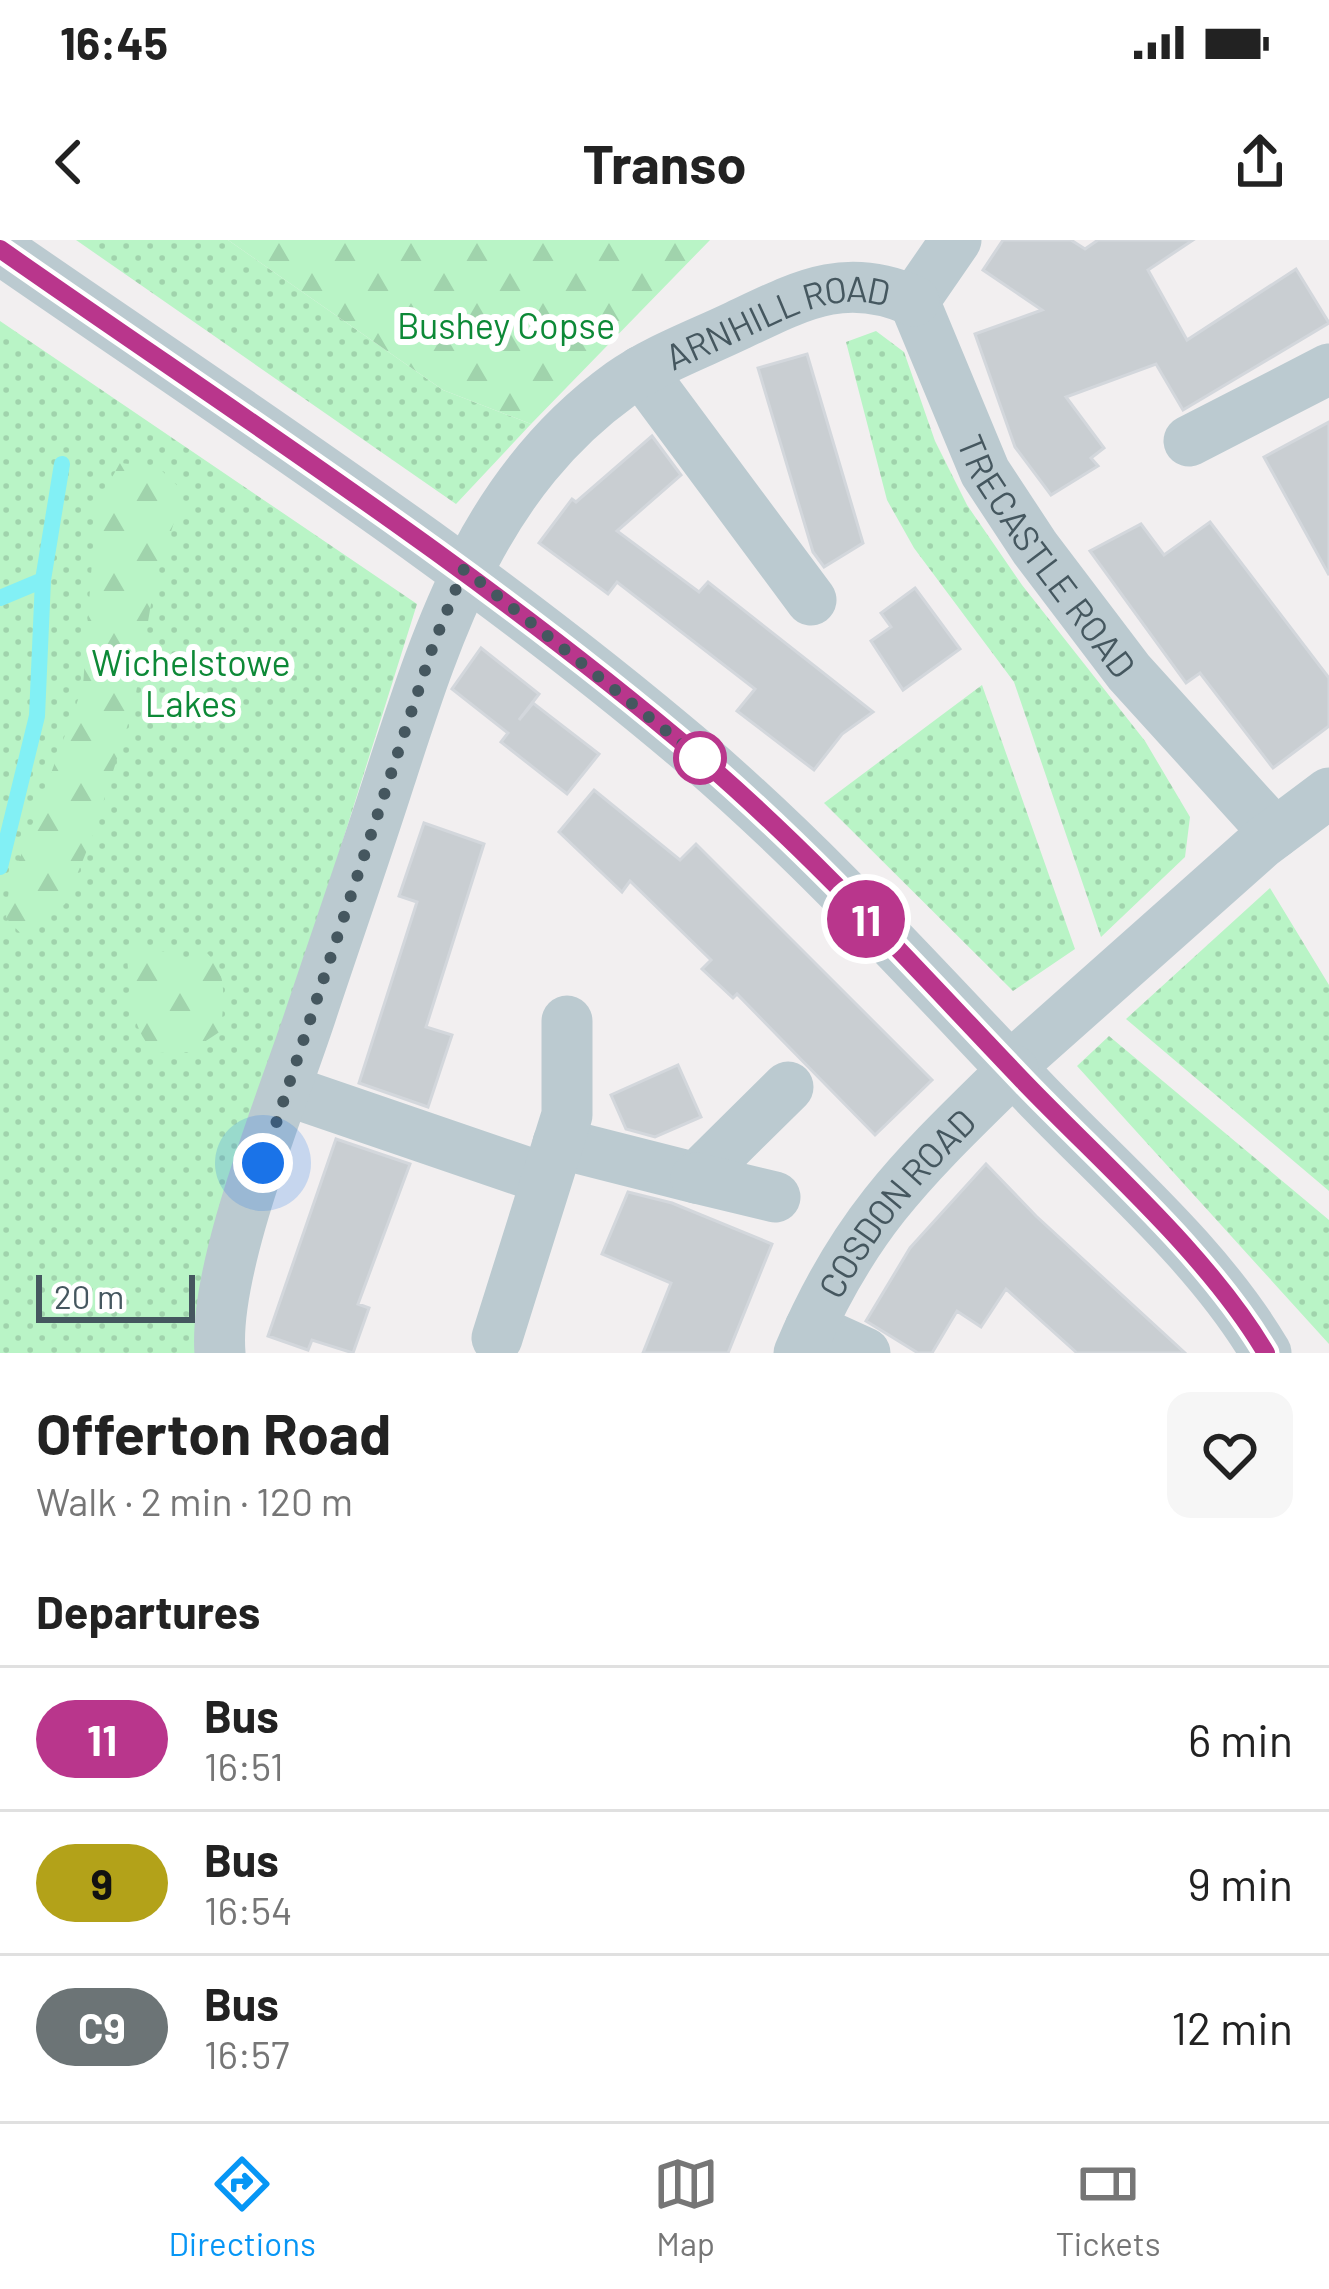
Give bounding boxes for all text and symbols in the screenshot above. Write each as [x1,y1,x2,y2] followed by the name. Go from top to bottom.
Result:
[60,15,168,69] text: 16:45
[36,129,102,195] icon: back
[1227,129,1293,195] icon: share
[582,130,747,195] text: Transo
[658,265,894,377] street label: ARNHILL ROAD
[397,303,615,346] park label: Bushey Copse
[950,428,1146,685] street label: TRECASTLE ROAD
[91,640,291,724] park label: Wichelstowe Lakes
[675,733,725,783] unlabelled marker
[812,880,920,958] line badge: 11
[851,894,881,944] text: 11
[808,1099,983,1304] street label: COSDON ROAD
[233,1133,293,1193] your location
[36,1269,195,1322] scale bar
[54,1276,124,1316] text: 20 m
[1167,1392,1293,1518] button: heart
[36,1398,391,1466] text: Offerton Road
[36,1477,353,1524] text: Walk · 2 min · 120 m
[36,1584,260,1638] text: Departures
[204,1688,279,1742] text: Bus
[1188,1712,1293,1766] text: 6 min
[87,1714,117,1764] text: 11
[204,1742,284,1789] text: 16:51
[204,1832,279,1886] text: Bus
[1188,1856,1293,1910] text: 9 min
[91,1858,113,1908] text: 9
[204,1886,293,1933] text: 16:54
[204,1976,279,2030] text: Bus
[1171,2000,1293,2054] text: 12 min
[78,2002,126,2052] text: C9
[204,2030,289,2077] text: 16:57
[168,2151,316,2263] tab: Directions
[653,2151,719,2263] tab: Map
[1056,2151,1161,2263] tab: Tickets

